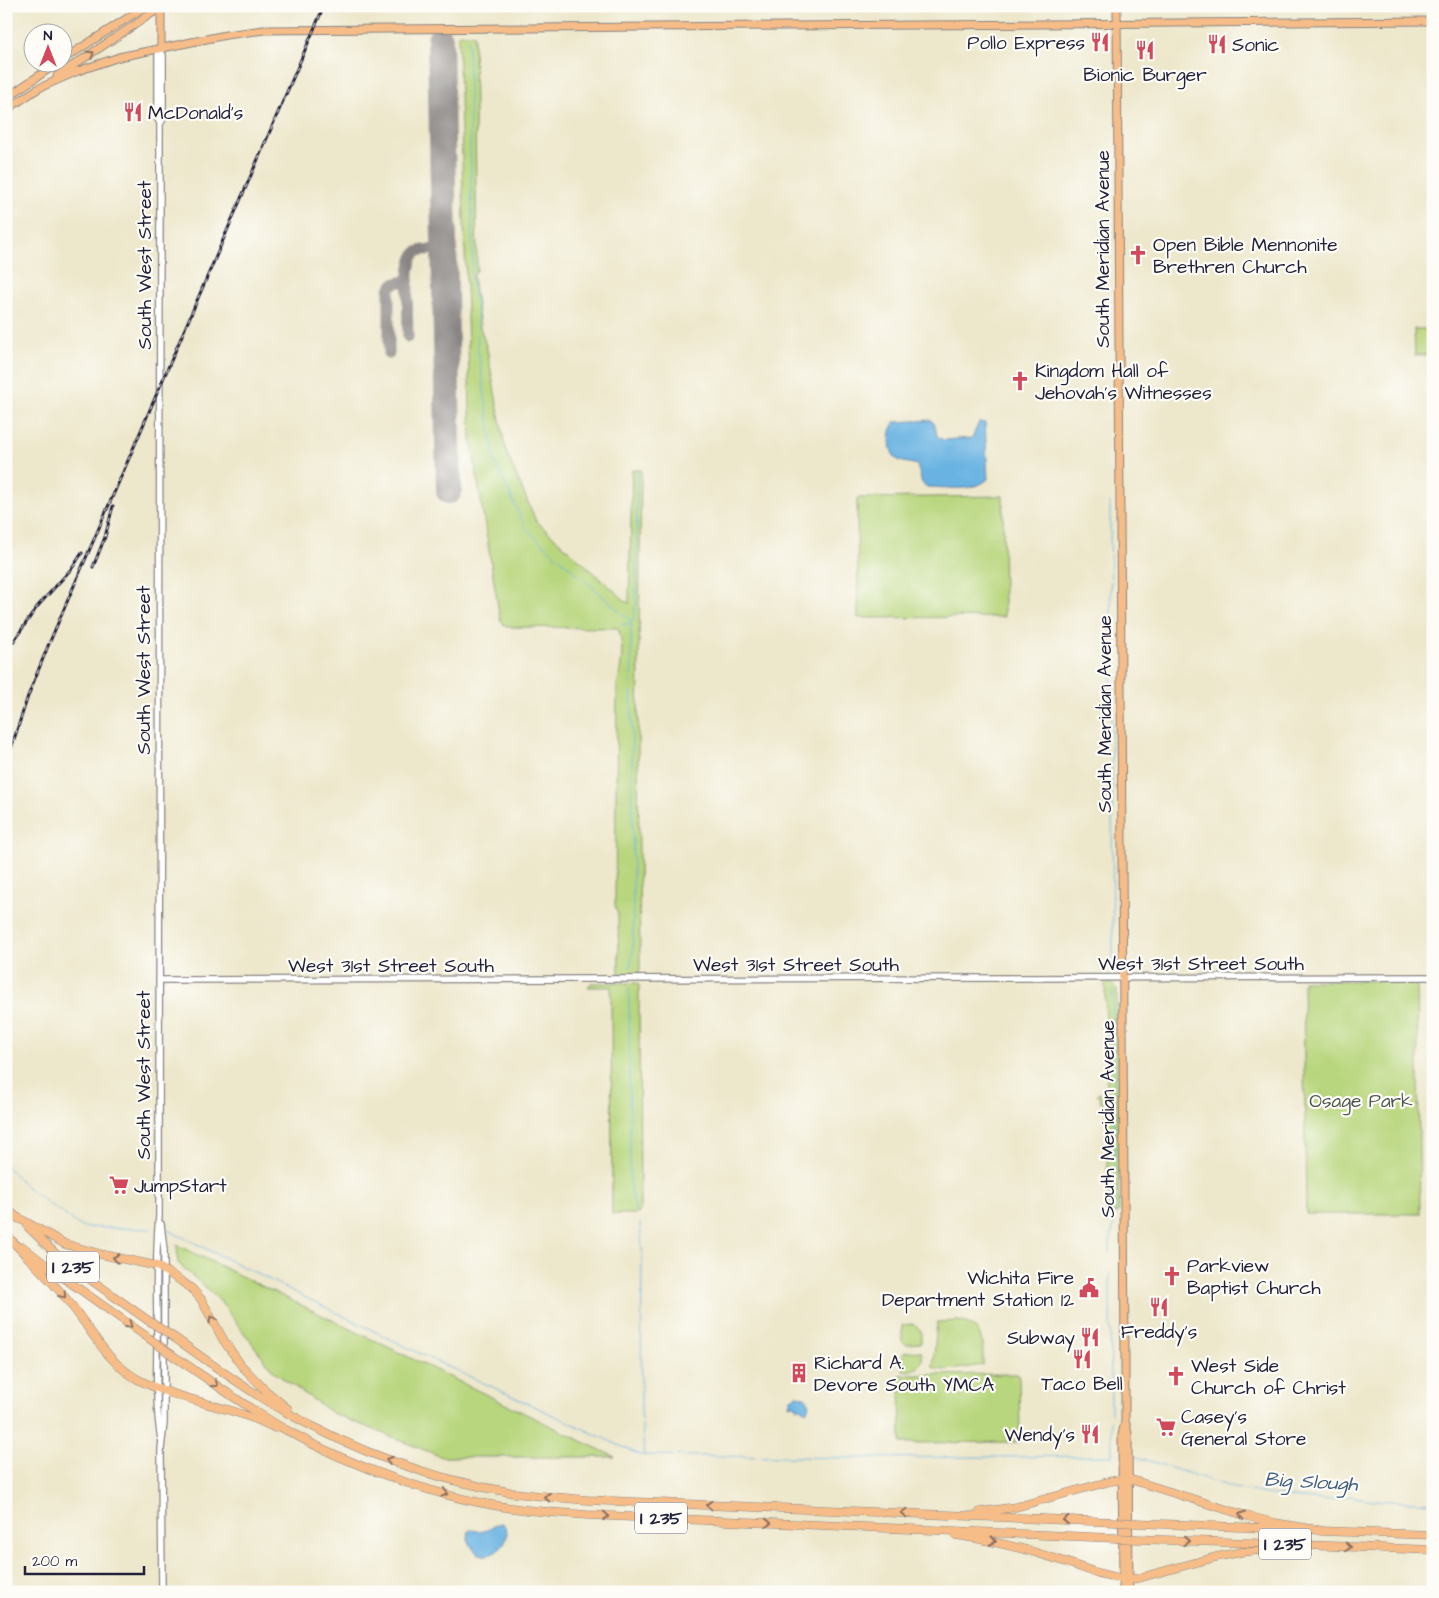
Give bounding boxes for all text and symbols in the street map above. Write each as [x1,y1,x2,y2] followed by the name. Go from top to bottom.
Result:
[22,22,72,72] north arrow
[44,26,53,46] text: N
[967,30,1085,57] place label: Pollo Express
[1089,31,1111,53] restaurant icon: Pollo Express
[1232,32,1279,59] place label: Sonic
[1206,33,1228,55] restaurant icon: Sonic
[1134,39,1156,61] restaurant icon: Bionic Burger
[85,51,95,60] one-way arrow
[1083,62,1207,90] place label: Bionic Burger
[148,100,243,127] place label: McDonald's
[122,101,144,123] restaurant icon: McDonald's
[1090,150,1117,348] street label: South Meridian Avenue
[132,180,159,349] street label: South West Street
[1153,232,1338,281] place label: Open Bible Mennonite Brethren Church
[1127,244,1149,266] church icon: Open Bible Mennonite Brethren Church
[1035,358,1212,407] place label: Kingdom Hall of Jehovah's Witnesses
[1009,370,1031,392] church icon: Kingdom Hall of Jehovah's Witnesses
[131,585,158,754] street label: South West Street
[1092,615,1119,813] street label: South Meridian Avenue
[1098,951,1304,978] street label: West 31st Street South
[693,952,899,979] street label: West 31st Street South
[288,953,494,980] street label: West 31st Street South
[131,990,158,1159] street label: South West Street
[1095,1020,1122,1218] street label: South Meridian Avenue
[1309,1088,1413,1116] park label: Osage Park
[134,1173,227,1200] place label: JumpStart
[108,1174,130,1196] supermarket icon: JumpStart
[47,1252,99,1282] road number: I 235
[112,1253,121,1264] one-way arrow
[1187,1253,1321,1302] place label: Parkview Baptist Church
[882,1265,1074,1314] place label: Wichita Fire Department Station 12
[1161,1265,1183,1287] church icon: Parkview Baptist Church
[1078,1277,1100,1299] public building icon: Wichita Fire Department Station 12
[57,1290,66,1299] one-way arrow
[1148,1296,1170,1318] restaurant icon: Freddy's
[208,1316,218,1325] one-way arrow
[124,1319,133,1328] one-way arrow
[1121,1319,1197,1347] place label: Freddy's
[1007,1325,1076,1353] place label: Subway
[1079,1326,1101,1348] restaurant icon: Subway
[1071,1348,1093,1370] restaurant icon: Taco Bell
[814,1350,994,1399] place label: Richard A. Devore South YMCA
[1191,1353,1346,1402] place label: West Side Church of Christ
[788,1362,810,1384] building icon: Richard A. Devore South YMCA
[1165,1365,1187,1387] church icon: West Side Church of Christ
[1041,1371,1123,1398] place label: Taco Bell
[209,1378,219,1387] one-way arrow
[1181,1404,1306,1453] place label: Casey's General Store
[1155,1416,1177,1438] supermarket icon: Casey's General Store
[1005,1422,1075,1450] place label: Wendy's
[1079,1423,1101,1445] restaurant icon: Wendy's
[386,1456,394,1466] one-way arrow
[1264,1466,1359,1499] water label: Big Slough
[441,1487,450,1498] one-way arrow
[543,1491,551,1502] one-way arrow
[705,1500,713,1511] one-way arrow
[635,1502,687,1534] road number: I 235
[899,1508,907,1518] one-way arrow
[1239,1510,1247,1520] one-way arrow
[602,1511,610,1521] one-way arrow
[1062,1514,1070,1525] one-way arrow
[764,1518,772,1528] one-way arrow
[1259,1528,1311,1560] road number: I 235
[988,1535,997,1546] one-way arrow
[1182,1535,1190,1546] one-way arrow
[1344,1541,1352,1552] one-way arrow
[25,1543,144,1575] scale bar
[32,1551,78,1572] text: 200 m

